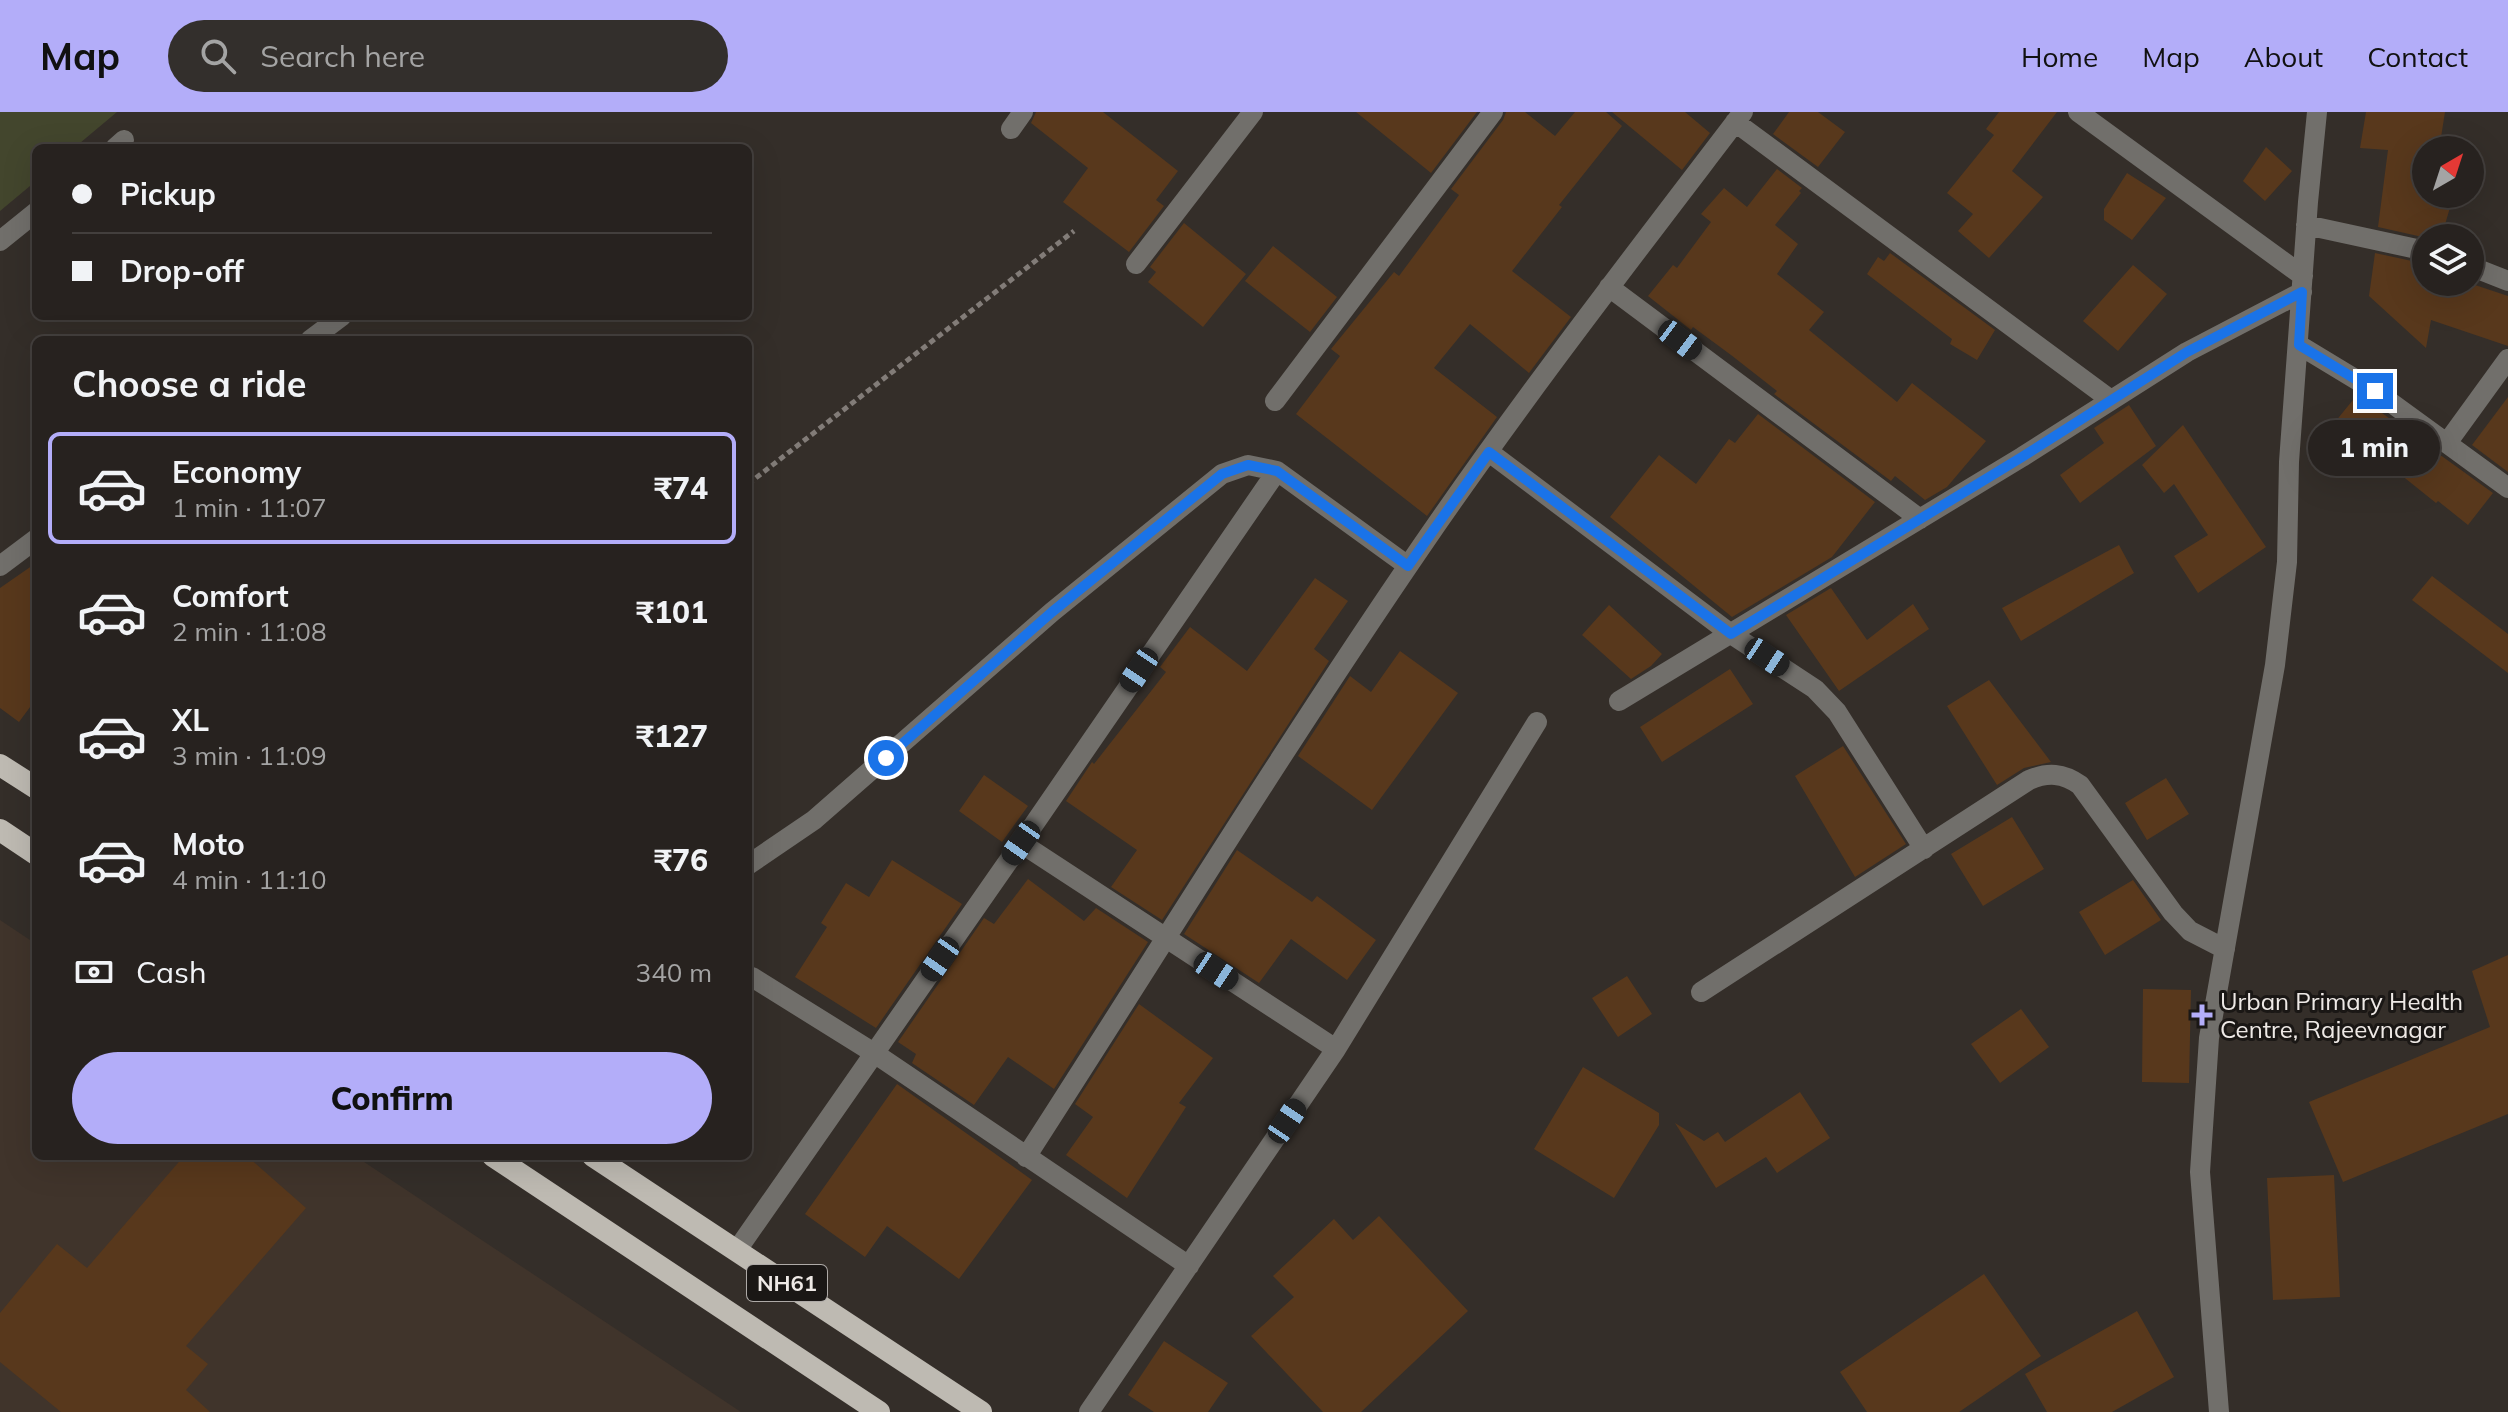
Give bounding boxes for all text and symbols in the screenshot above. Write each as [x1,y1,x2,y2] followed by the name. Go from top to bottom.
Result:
[168,20,728,92] search box
[40,32,120,80] text: Map
[196,34,240,78] icon: search
[260,37,425,75] text: Search here
[2021,39,2098,74] text: Home
[2142,39,2200,74] text: Map
[2244,39,2323,74] text: About
[2367,39,2468,74] text: Contact
[2412,136,2484,208] north arrow
[2412,136,2484,296] map controls
[120,175,216,213] text: Pickup
[2412,224,2484,296] button: layers
[120,252,244,290] text: Drop-off
[1654,316,1706,364] car
[72,361,306,406] text: Choose a ride
[2357,373,2393,409] route end
[2309,419,2441,475] callout: 1 min
[2339,431,2409,464] text: 1 min
[76,452,148,524] icon: car
[172,453,301,491] text: Economy
[654,469,708,507] text: ₹74
[172,491,327,524] text: 1 min · 11:07
[76,576,148,648] icon: car
[172,577,289,615] text: Comfort
[636,593,708,631] text: ₹101
[172,615,327,648] text: 2 min · 11:08
[1740,634,1794,680] car
[1116,643,1162,697] car
[76,700,148,772] icon: car
[172,701,209,739] text: XL
[636,717,708,755] text: ₹127
[172,739,327,772] text: 3 min · 11:09
[868,740,904,776] route start
[997,816,1045,870] car
[76,824,148,896] icon: car
[172,825,245,863] text: Moto
[654,841,708,879] text: ₹76
[172,863,327,896] text: 4 min · 11:10
[916,932,964,986] car
[1189,948,1243,994] car
[72,950,116,994] icon: cash
[136,953,207,991] text: Cash
[636,956,712,989] text: 340 m
[2220,986,2463,1044] place label: Urban Primary Health Centre, Rajeevnagar
[2191,1004,2213,1026] marker: Urban Primary Health Centre, Rajeevnagar
[72,1052,712,1144] button: Confirm
[1264,1094,1310,1148] car
[747,1265,827,1301] road number: NH61

